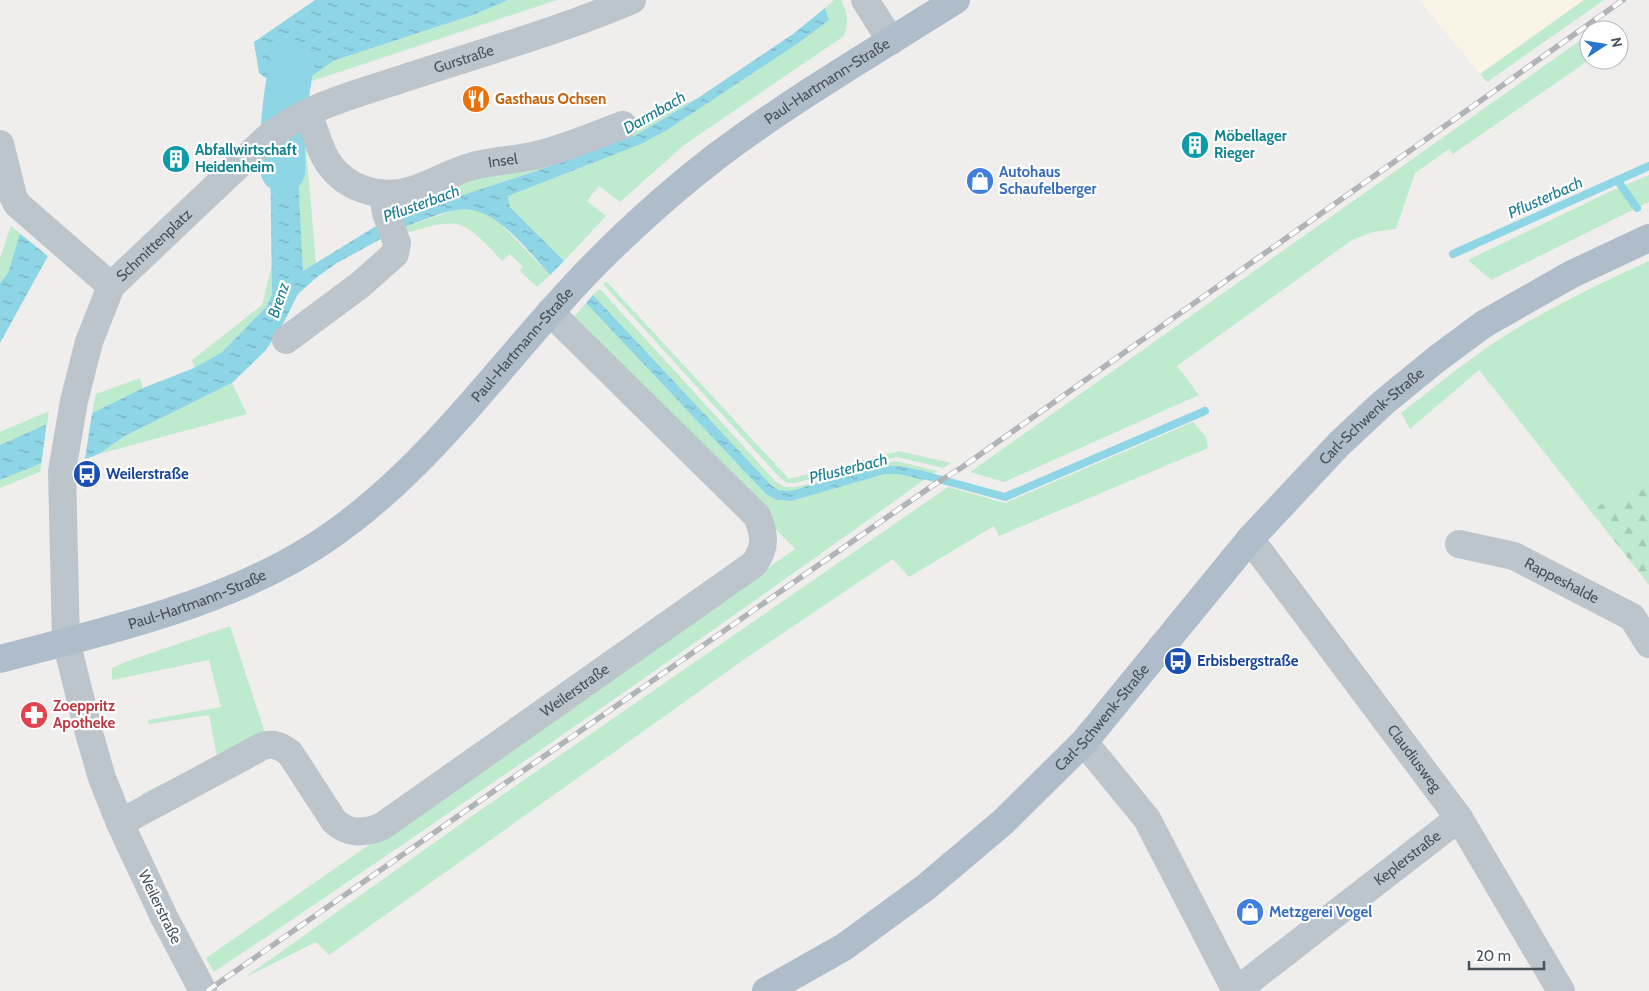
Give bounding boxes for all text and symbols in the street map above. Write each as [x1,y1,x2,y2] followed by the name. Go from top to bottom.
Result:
[1579,20,1629,70] north arrow
[761,34,893,128] street label: Paul-Hartmann-Straße
[1607,36,1627,49] text: N
[431,41,496,77] street label: Gurstraße
[461,84,491,114] restaurant icon: Gasthaus Ochsen
[620,87,689,138] water label: Darmbach
[495,90,606,108] place label: Gasthaus Ochsen
[1214,127,1287,162] place label: Möbellager Rieger
[1180,130,1210,160] building icon: Möbellager Rieger
[195,141,297,176] place label: Abfallwirtschaft Heidenheim
[161,144,191,174] building icon: Abfallwirtschaft Heidenheim
[487,150,519,172] street label: Insel
[999,163,1097,198] place label: Autohaus Schaufelberger
[965,166,995,196] shop icon: Autohaus Schaufelberger
[1505,173,1586,222] water label: Pflusterbach
[380,181,462,226] water label: Pflusterbach
[113,205,196,285] street label: Schmittenplatz
[264,279,293,320] water label: Brenz
[468,284,577,406] street label: Paul-Hartmann-Straße
[1315,364,1428,468] street label: Carl-Schwenk-Straße
[807,450,889,487] water label: Pflusterbach
[72,459,102,489] bus stop icon: Weilerstraße
[106,465,189,483] place label: Weilerstraße
[1521,554,1602,608] street label: Rappeshalde
[126,566,269,633] street label: Paul-Hartmann-Straße
[1163,646,1193,676] bus stop icon: Erbisbergstraße
[1197,652,1299,670] place label: Erbisbergstraße
[537,660,613,721] street label: Weilerstraße
[1051,660,1153,775] street label: Carl-Schwenk-Straße
[53,697,116,732] place label: Zoeppritz Apotheke
[19,700,49,730] pharmacy icon: Zoeppritz Apotheke
[1383,721,1446,796] street label: Claudiusweg
[1370,826,1444,890] street label: Keplerstraße
[134,867,186,947] street label: Weilerstraße
[1235,897,1265,927] shop icon: Metzgerei Vogel
[1269,903,1372,921] place label: Metzgerei Vogel
[1469,938,1544,970] scale bar
[1476,947,1511,965] text: 20 m

